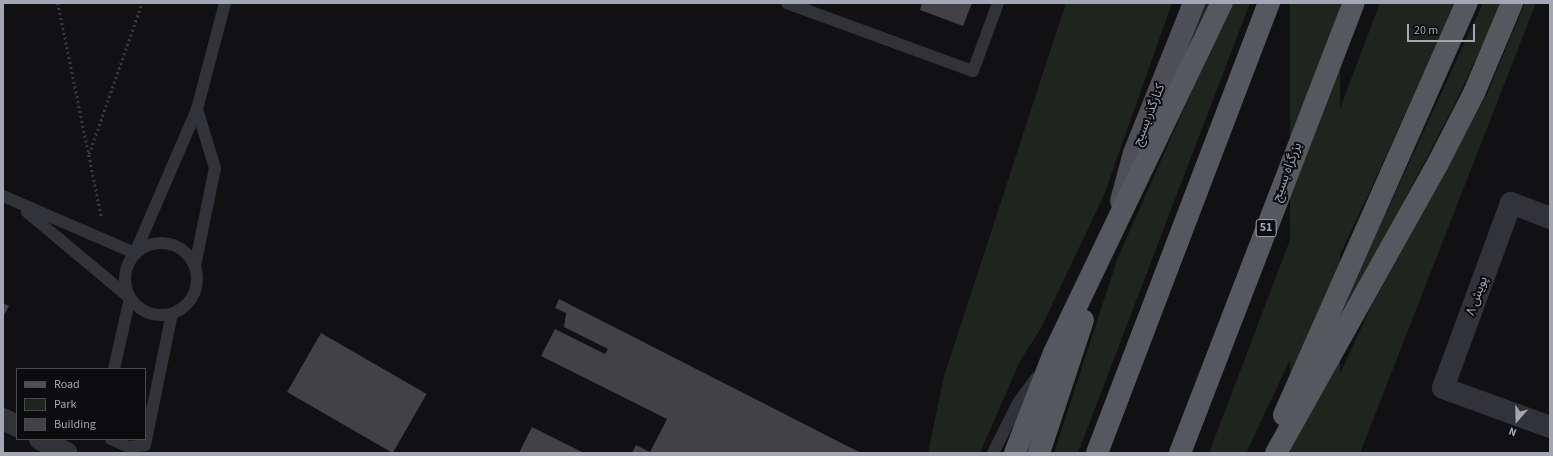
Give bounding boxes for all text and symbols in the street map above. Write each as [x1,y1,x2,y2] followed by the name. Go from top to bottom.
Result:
[1409,16,1477,42] scale bar
[1414,22,1438,39] text: 20 m
[1130,82,1168,148] street label: کنارگذر بسیج
[1269,140,1305,204] street label: بزرگراه بسیج
[1255,218,1277,238] road number: 51
[1463,274,1491,318] street label: پویش ۸
[16,368,146,440] legend
[54,376,80,393] text: Road
[54,396,76,413] text: Park
[1497,400,1537,440] north arrow
[54,416,96,433] text: Building
[1507,423,1519,440] text: N

